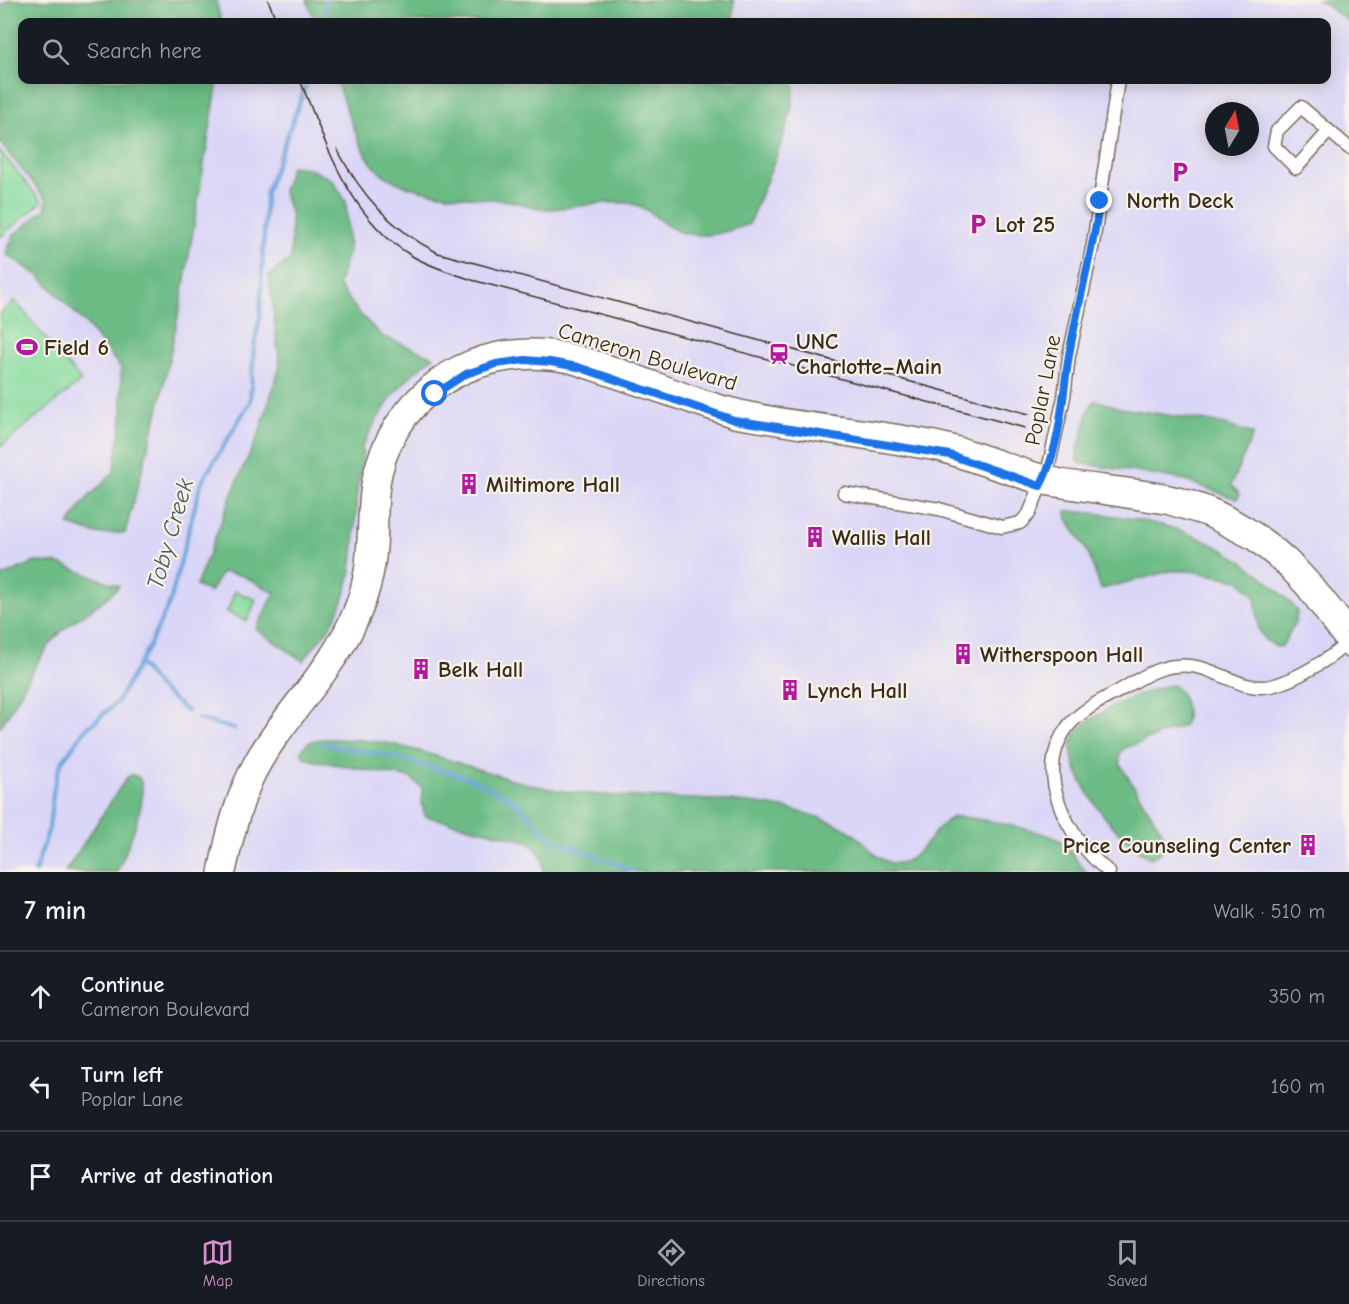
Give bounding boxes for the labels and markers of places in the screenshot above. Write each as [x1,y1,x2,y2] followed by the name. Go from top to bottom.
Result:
[1168,160,1192,184] parking icon: North Deck
[1127,188,1234,214] place label: North Deck
[966,212,990,236] parking icon: Lot 25
[995,212,1055,238] place label: Lot 25
[796,329,942,380] place label: UNC Charlotte–Main
[15,335,39,359] sports icon: Field 6
[44,335,109,361] place label: Field 6
[767,342,791,366] station icon: UNC Charlotte–Main
[457,472,481,496] building icon: Miltimore Hall
[486,472,620,498] place label: Miltimore Hall
[803,525,827,549] building icon: Wallis Hall
[832,525,931,551] place label: Wallis Hall
[951,642,975,666] building icon: Witherspoon Hall
[980,642,1143,668] place label: Witherspoon Hall
[409,657,433,681] building icon: Belk Hall
[438,657,523,683] place label: Belk Hall
[778,678,802,702] building icon: Lynch Hall
[807,678,907,704] place label: Lynch Hall
[1063,833,1291,859] place label: Price Counseling Center
[1296,833,1320,857] building icon: Price Counseling Center

